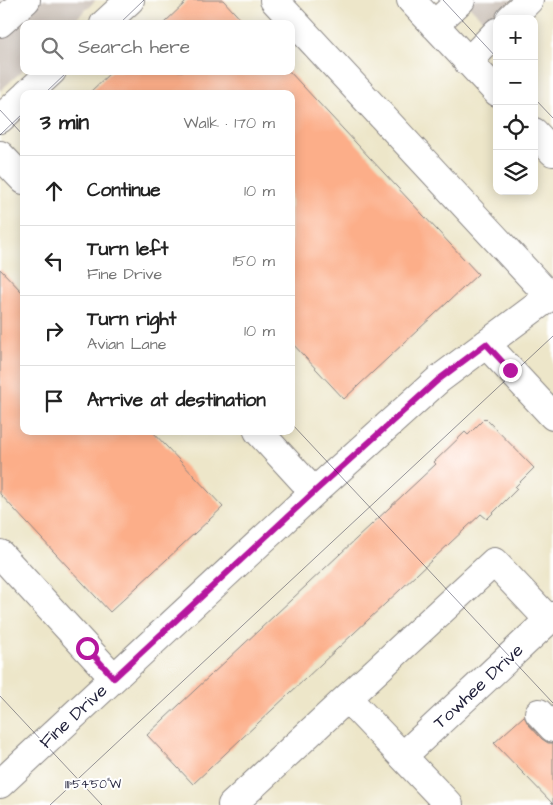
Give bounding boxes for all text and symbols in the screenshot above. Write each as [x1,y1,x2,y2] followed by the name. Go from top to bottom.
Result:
[493,15,538,195] map controls
[493,15,538,60] button: +
[20,20,295,75] search box
[38,34,66,62] icon: search
[78,34,190,61] text: Search here
[493,60,538,105] button: −
[493,105,538,150] button: locate
[40,108,89,137] text: 3 min
[184,112,275,134] text: Walk · 170 m
[493,150,538,195] button: layers
[40,177,68,205] icon: ahead
[87,177,161,204] text: Continue
[244,180,275,202] text: 10 m
[87,236,168,263] text: Turn left
[40,247,68,275] icon: left
[233,250,275,272] text: 150 m
[87,263,162,285] text: Fine Drive
[87,306,176,333] text: Turn right
[40,317,68,345] icon: right
[244,320,275,342] text: 10 m
[87,333,166,355] text: Avian Lane
[499,359,522,382] route end
[40,387,68,415] icon: arrive
[87,387,266,414] text: Arrive at destination
[76,637,99,660] route start
[428,638,529,735] street label: Towhee Drive
[34,678,113,754] street label: Fine Drive
[65,776,122,793] text: 111°54'50"W

